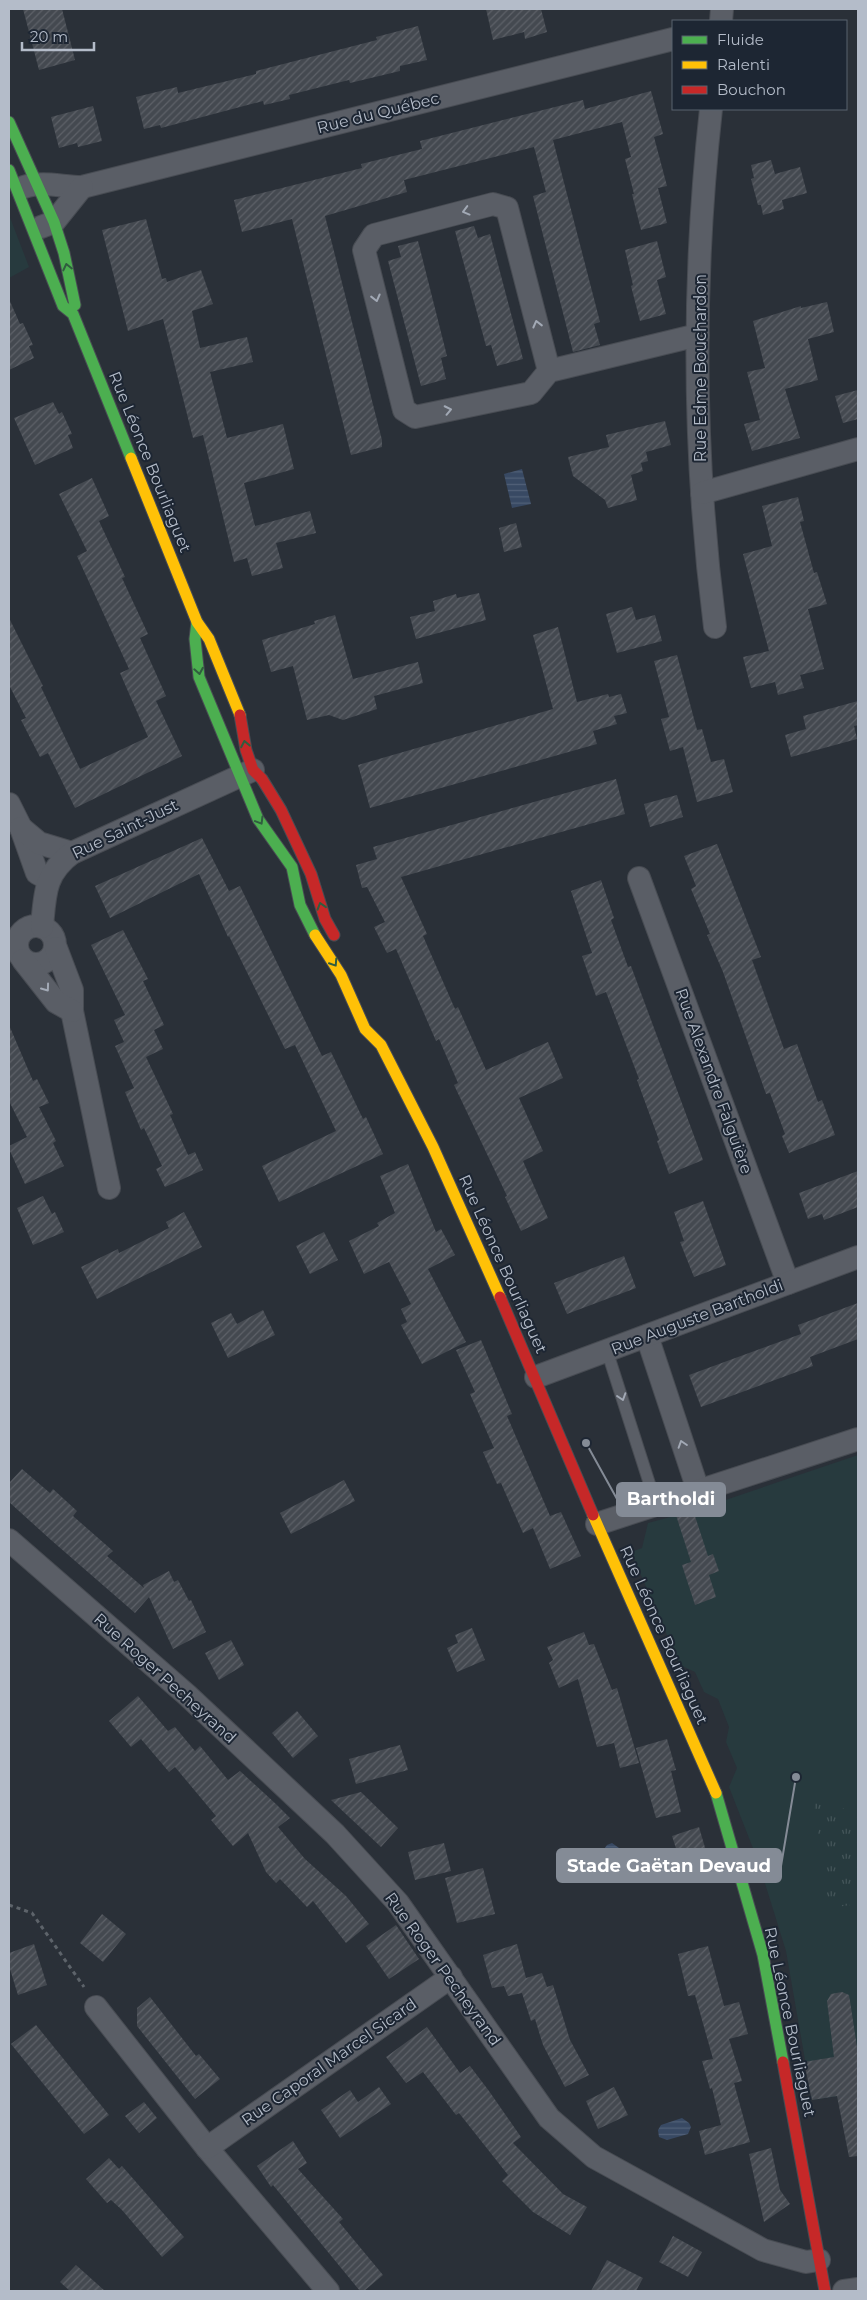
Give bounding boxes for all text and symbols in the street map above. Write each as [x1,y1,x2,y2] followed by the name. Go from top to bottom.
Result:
[22,20,95,52] scale bar
[672,20,847,110] legend
[30,27,68,46] text: 20 m
[717,30,764,49] text: Fluide
[717,55,770,74] text: Ralenti
[717,80,786,99] text: Bouchon
[315,89,441,137] street label: Rue du Québec
[461,205,470,216] one-way arrow
[62,262,73,271] one-way arrow
[691,274,710,462] street label: Rue Edme Bouchardon
[370,293,380,301] one-way arrow
[532,320,543,329] one-way arrow
[105,369,195,556] street label: Rue Léonce Bourliaguet
[443,406,452,416] one-way arrow
[193,666,203,675] one-way arrow
[240,740,251,749] one-way arrow
[69,795,182,863] street label: Rue Saint-Just
[254,815,264,824] one-way arrow
[316,902,326,910] one-way arrow
[327,958,337,967] one-way arrow
[40,982,48,991] one-way arrow
[672,986,756,1176] street label: Rue Alexandre Falguière
[455,1172,551,1357] street label: Rue Léonce Bourliaguet
[608,1275,786,1359] street label: Rue Auguste Bartholdi
[617,1393,627,1401] one-way arrow
[678,1440,688,1449] one-way arrow
[617,1483,725,1516] callout: Bartholdi
[627,1488,715,1510] text: Bartholdi
[616,1543,712,1728] street label: Rue Léonce Bourliaguet
[90,1609,240,1747] street label: Rue Roger Pecheyrand
[557,1849,781,1882] callout: Stade Gaëtan Devaud
[567,1855,771,1877] text: Stade Gaëtan Devaud
[381,1889,505,2049] street label: Rue Roger Pecheyrand
[761,1925,820,2119] street label: Rue Léonce Bourliaguet
[238,1994,420,2130] street label: Rue Caporal Marcel Sicard

